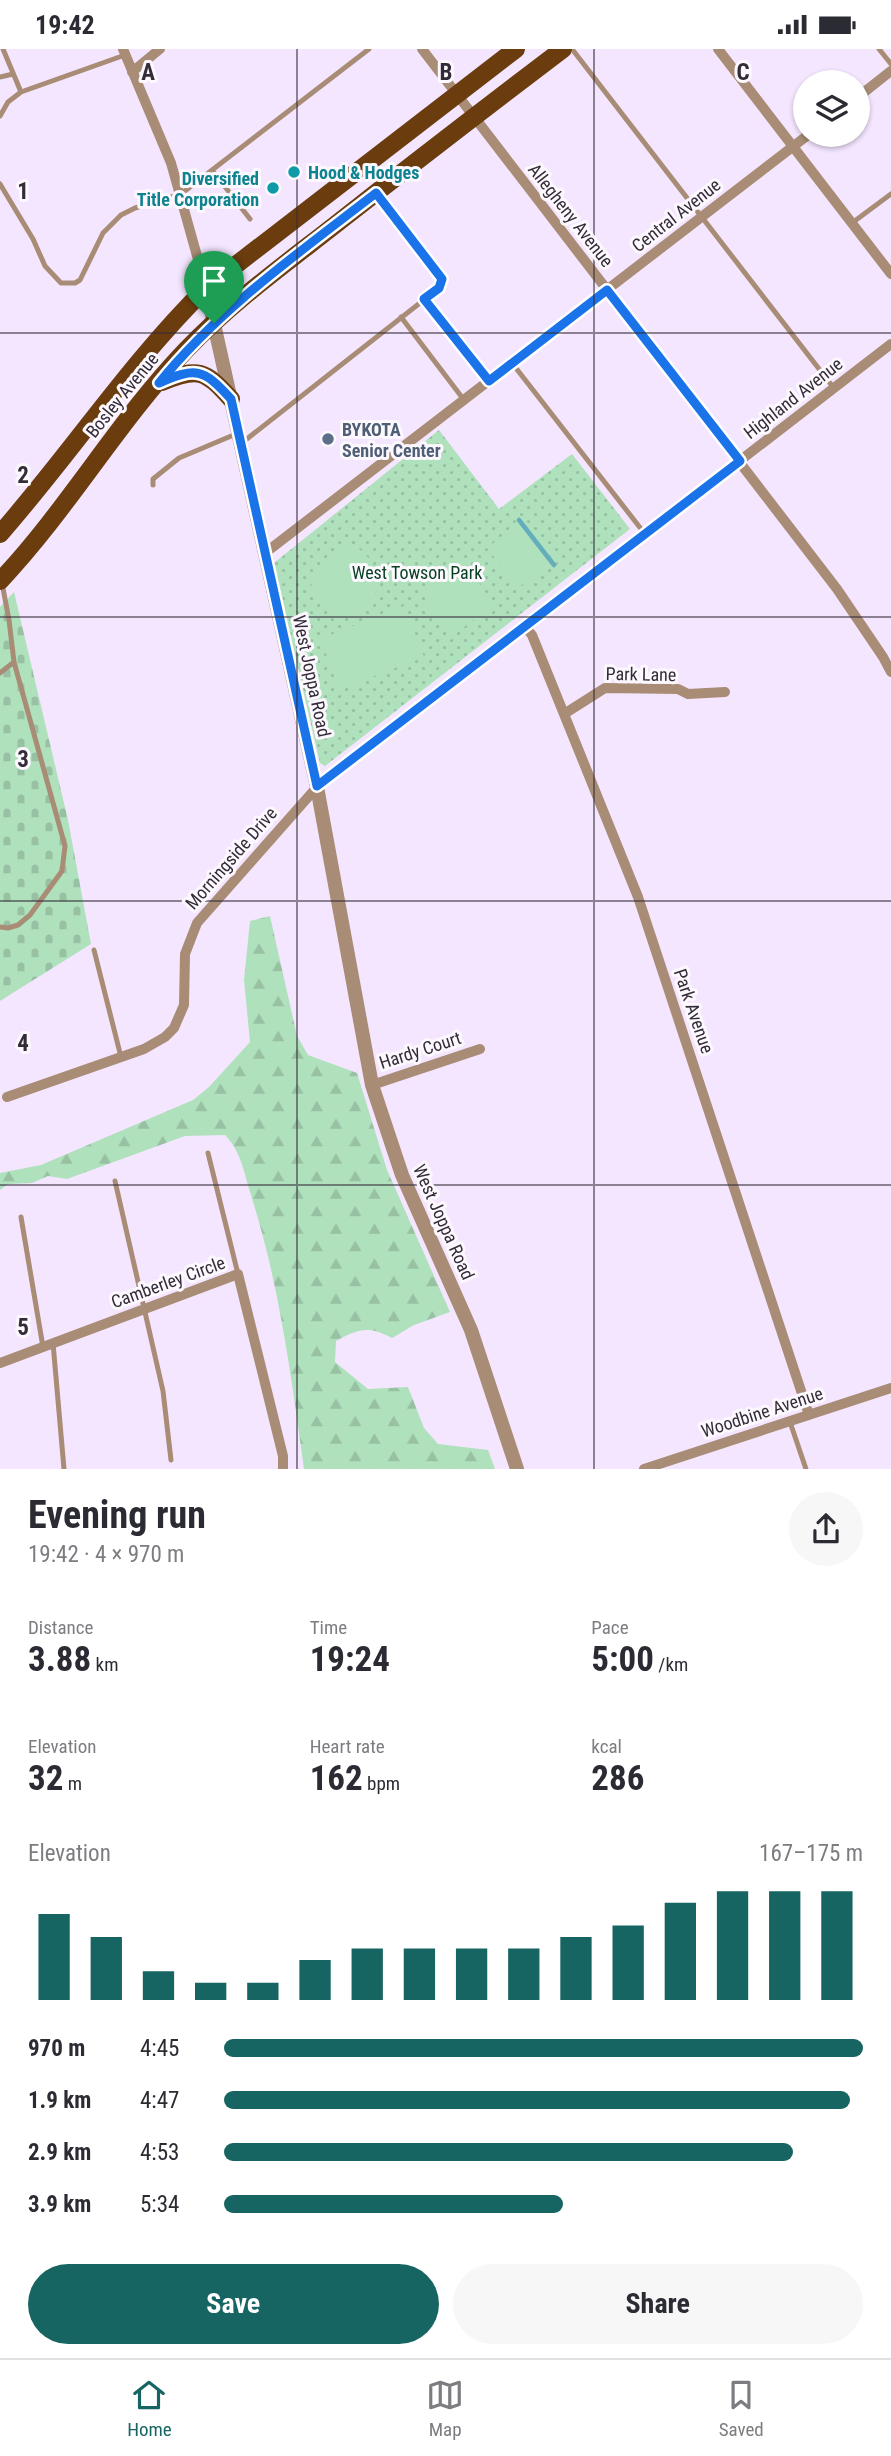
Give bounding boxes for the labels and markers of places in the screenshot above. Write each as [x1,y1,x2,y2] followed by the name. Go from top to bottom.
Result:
[308,162,419,183] place label: Hood & Hodges
[286,164,302,180] marker: Hood & Hodges
[137,168,259,210] place label: Diversified Title Corporation
[265,180,281,196] marker: Diversified Title Corporation
[184,251,244,323] pin
[342,419,441,461] place label: BYKOTA Senior Center
[320,431,336,447] marker: BYKOTA Senior Center

